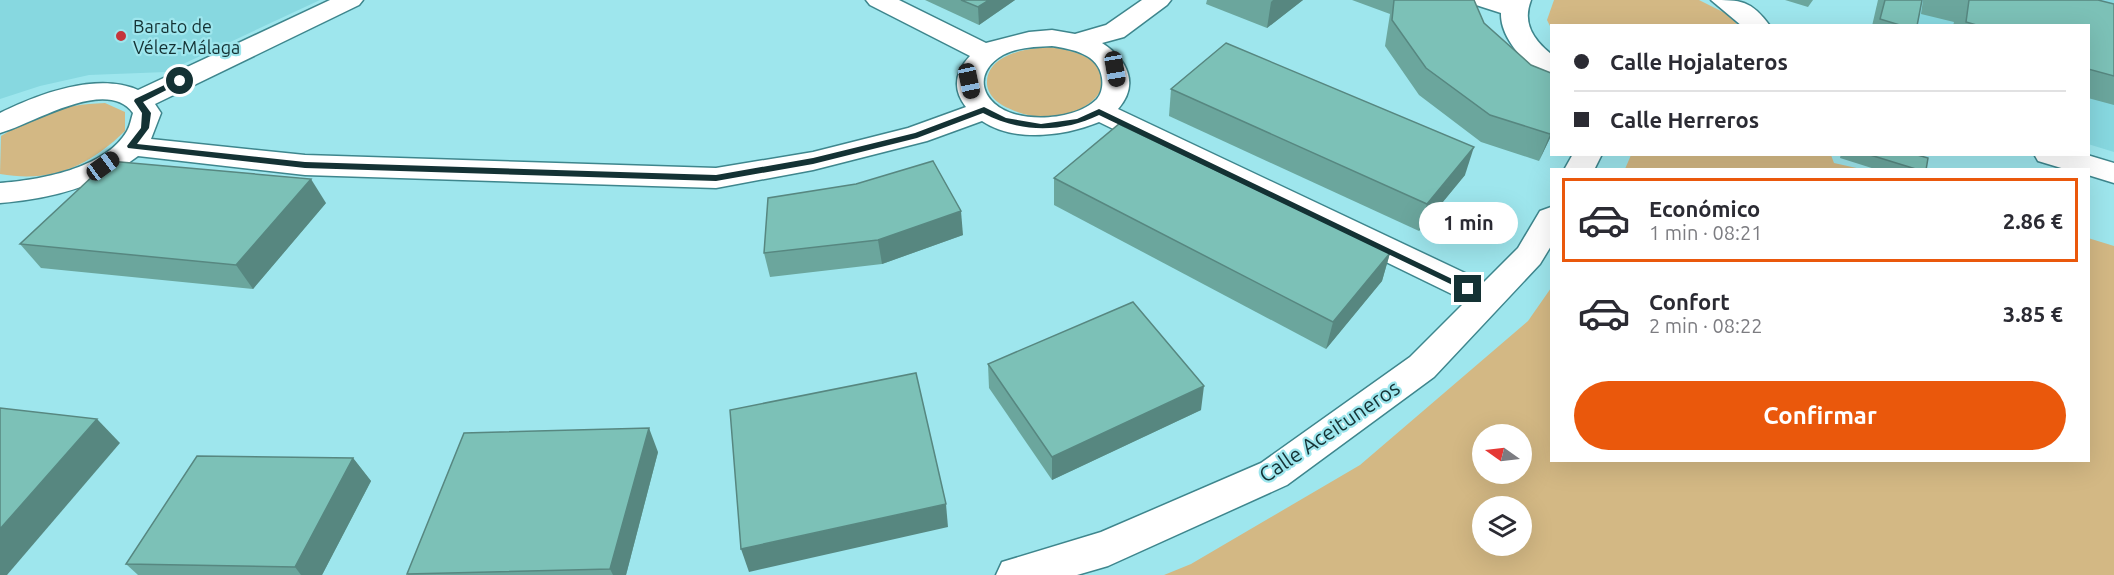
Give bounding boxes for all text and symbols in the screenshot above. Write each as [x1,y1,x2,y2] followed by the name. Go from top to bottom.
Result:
[133,16,240,57] place label: Barato de Vélez-Málaga
[114,29,128,43] marker: Barato de Vélez-Málaga
[1610,49,1788,74] text: Calle Hojalateros
[1103,50,1127,88] car
[956,62,982,100] car
[166,67,193,94] route start
[1610,107,1759,132] text: Calle Herreros
[83,148,123,184] car
[1577,193,1631,247] icon: car
[1649,196,1760,221] text: Económico
[1418,202,1518,244] callout: 1 min
[2003,208,2063,233] text: 2.86 €
[1443,211,1494,234] text: 1 min
[1649,221,1763,244] text: 1 min · 08:21
[1454,275,1481,302] route end
[1577,286,1631,340] icon: car
[1649,289,1730,314] text: Confort
[2003,301,2063,326] text: 3.85 €
[1649,314,1763,337] text: 2 min · 08:22
[1254,375,1404,487] street label: Calle Aceituneros
[1574,381,2066,450] button: Confirmar
[1472,424,1532,484] north arrow
[1472,424,1532,556] map controls
[1472,496,1532,556] button: layers

